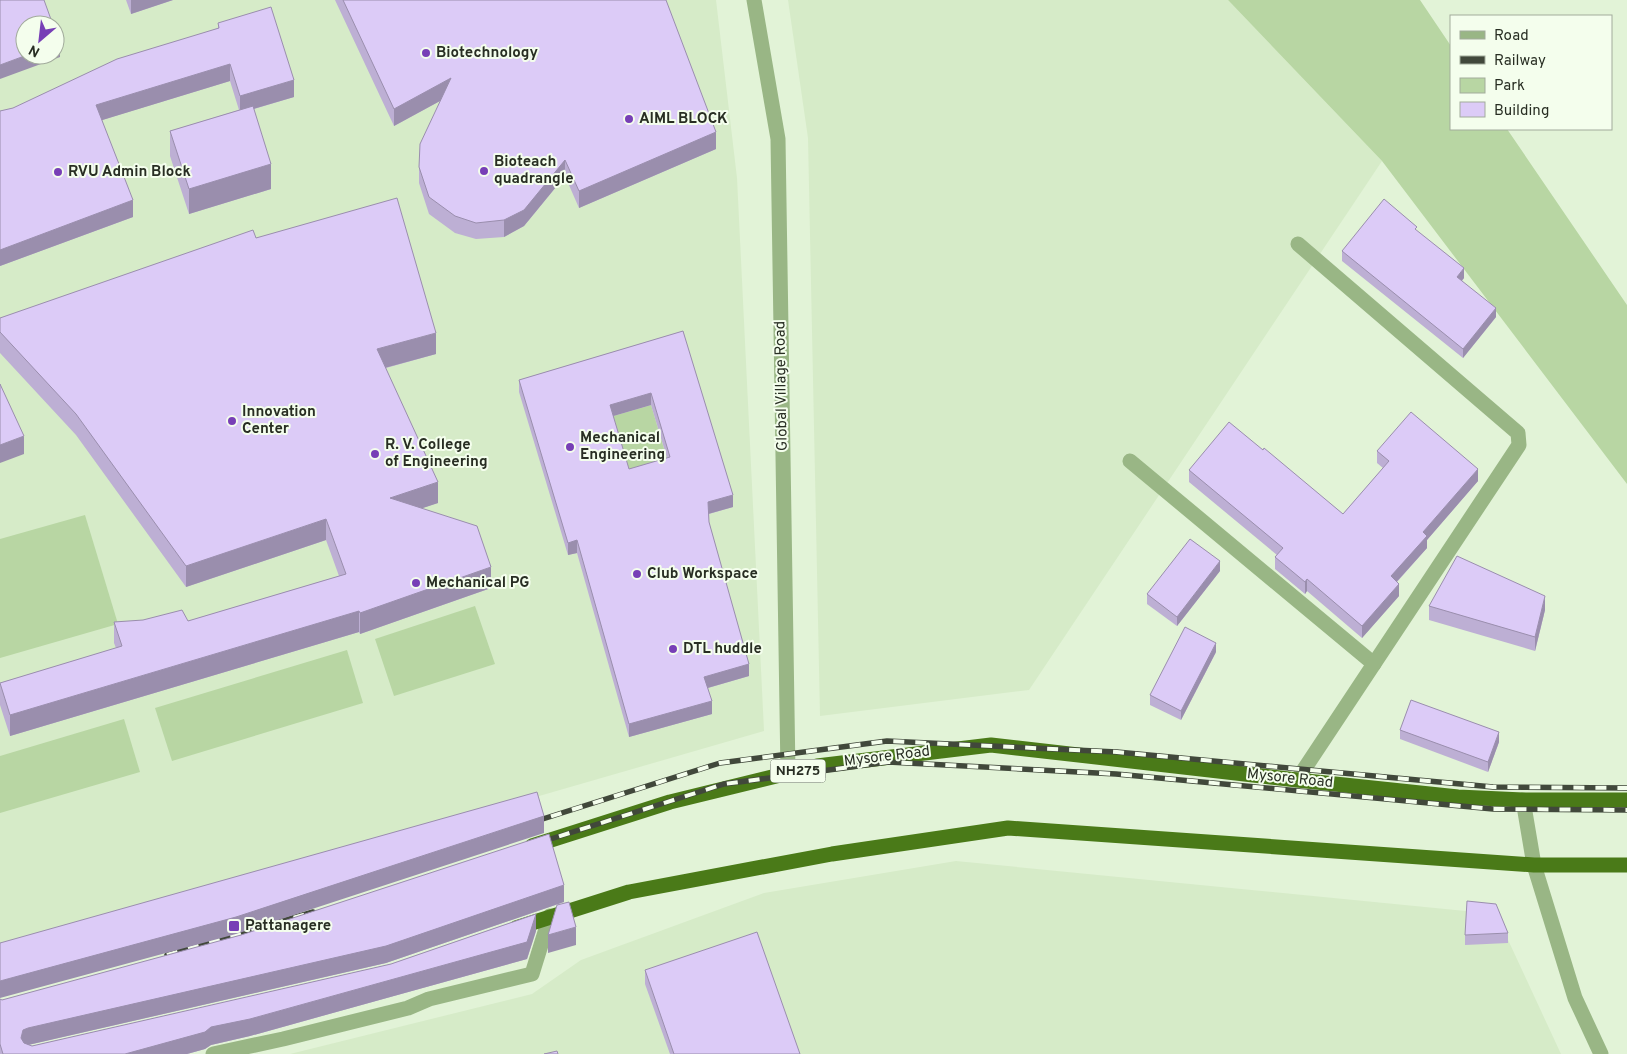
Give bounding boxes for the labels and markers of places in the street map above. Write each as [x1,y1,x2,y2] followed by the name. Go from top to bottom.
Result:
[436,44,539,63] place label: Biotechnology
[420,47,432,59] marker: Biotechnology
[639,110,728,129] place label: AIML BLOCK
[623,113,635,125] marker: AIML BLOCK
[494,153,574,189] place label: Bioteach quadrangle
[68,163,191,182] place label: RVU Admin Block
[478,165,490,177] marker: Bioteach quadrangle
[52,166,64,178] marker: RVU Admin Block
[242,403,316,439] place label: Innovation Center
[226,415,238,427] marker: Innovation Center
[580,429,665,465] place label: Mechanical Engineering
[385,436,488,472] place label: R. V. College of Engineering
[564,441,576,453] marker: Mechanical Engineering
[369,448,381,460] marker: R. V. College of Engineering
[647,565,758,584] place label: Club Workspace
[631,568,643,580] marker: Club Workspace
[426,574,530,593] place label: Mechanical PG
[410,577,422,589] marker: Mechanical PG
[683,640,762,659] place label: DTL huddle
[667,643,679,655] marker: DTL huddle
[245,917,331,936] place label: Pattanagere
[227,919,241,933] marker: Pattanagere

